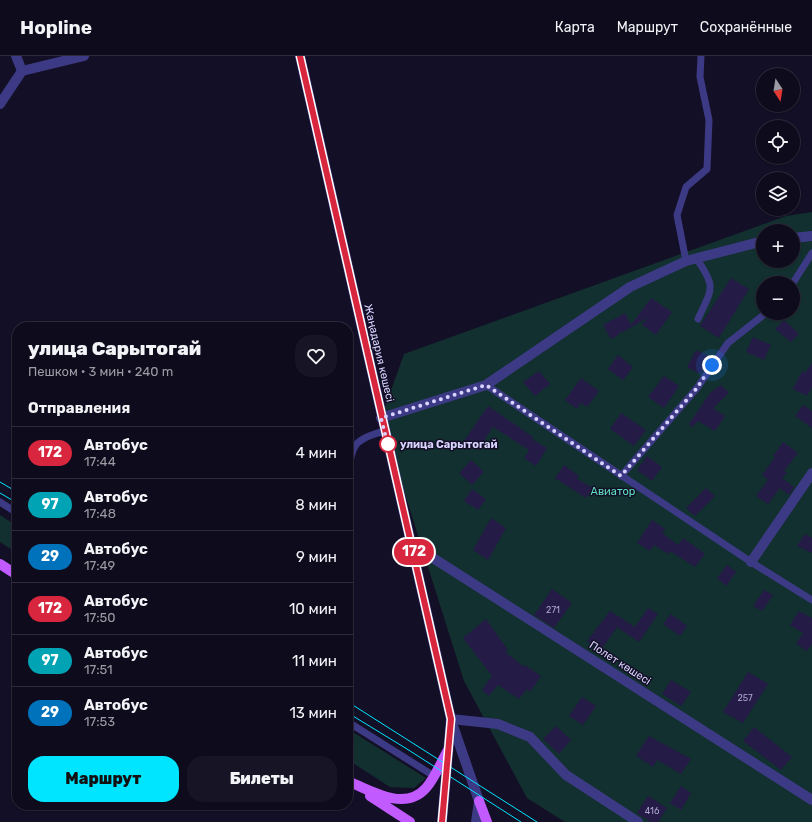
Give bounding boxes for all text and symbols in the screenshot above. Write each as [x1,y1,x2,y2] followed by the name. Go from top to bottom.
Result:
[20,16,92,39] text: Hopline
[555,19,595,36] text: Карта
[617,19,678,36] text: Маршрут
[700,19,792,36] text: Сохранённые
[756,68,800,112] north arrow
[756,68,800,320] map controls
[756,120,800,164] button: locate
[756,172,800,216] button: layers
[756,224,800,268] button: +
[756,276,800,320] button: −
[361,303,397,403] street label: Жаңадария көшесі
[295,335,337,377] button: heart
[28,337,201,360] text: улица Сарытогай
[702,355,722,375] your location
[28,364,173,379] text: Пешком · 3 мин · 240 m
[28,399,130,417] text: Отправления
[379,435,397,453] marker: улица Сарытогай
[84,436,148,454] text: Автобус
[400,438,498,451] place label: улица Сарытогай
[38,444,62,461] text: 172
[296,444,337,462] text: 4 мин
[84,454,116,469] text: 17:44
[591,485,635,498] park label: Авиатор
[84,488,148,506] text: Автобус
[42,496,59,513] text: 97
[295,496,337,514] text: 8 мин
[84,506,116,521] text: 17:48
[391,539,437,565] line badge: 172
[84,540,148,558] text: Автобус
[402,543,426,560] text: 172
[41,548,59,565] text: 29
[296,548,337,566] text: 9 мин
[84,558,115,573] text: 17:49
[84,592,148,610] text: Автобус
[38,600,62,617] text: 172
[289,600,337,618] text: 10 мин
[546,605,560,615] house number: 271
[84,610,116,625] text: 17:50
[587,638,653,688] street label: Полет көшесі
[84,644,148,662] text: Автобус
[42,652,59,669] text: 97
[292,652,337,670] text: 11 мин
[84,662,113,677] text: 17:51
[737,693,753,703] house number: 257
[84,696,148,714] text: Автобус
[41,704,59,721] text: 29
[289,704,337,722] text: 13 мин
[84,714,115,729] text: 17:53
[28,756,179,802] button: Маршрут
[187,756,337,802] button: Билеты
[645,806,660,816] house number: 416

